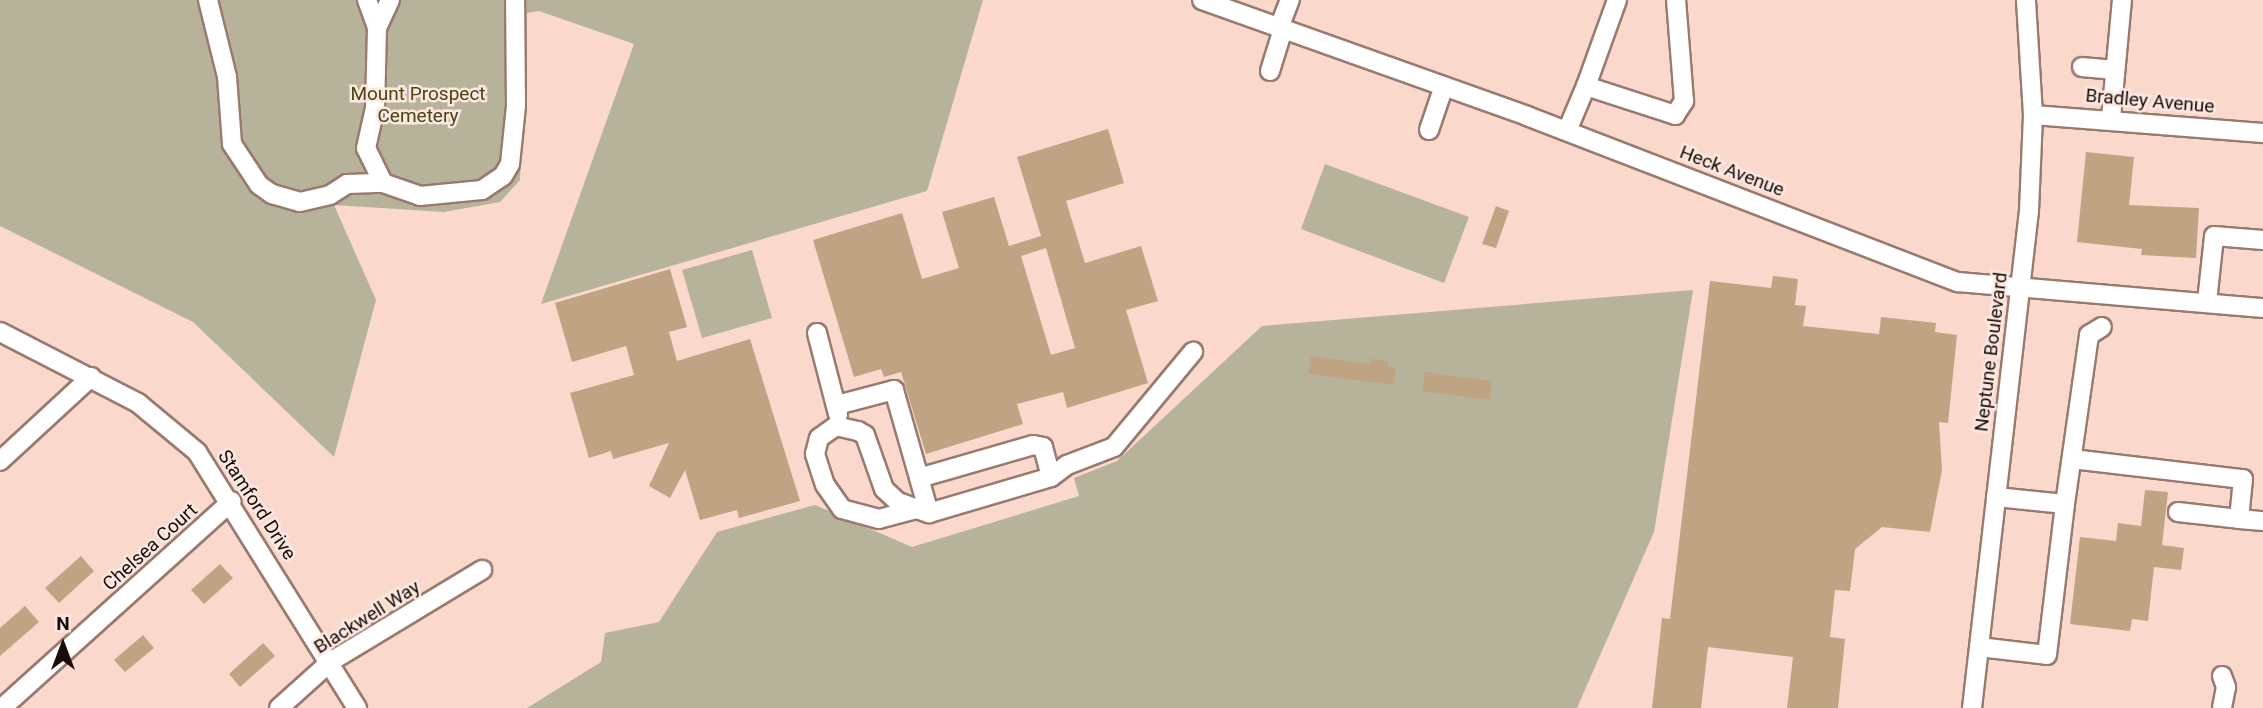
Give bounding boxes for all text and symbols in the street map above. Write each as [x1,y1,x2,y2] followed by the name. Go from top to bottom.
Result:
[350,83,486,127] park label: Mount Prospect Cemetery
[2085,84,2215,118] street label: Bradley Avenue
[1677,141,1787,201] street label: Heck Avenue
[1970,271,2012,433] street label: Neptune Boulevard
[213,446,301,564] street label: Stamford Drive
[98,499,202,595] street label: Chelsea Court
[310,575,424,659] street label: Blackwell Way
[28,610,98,680] north arrow
[56,612,70,635] text: N

